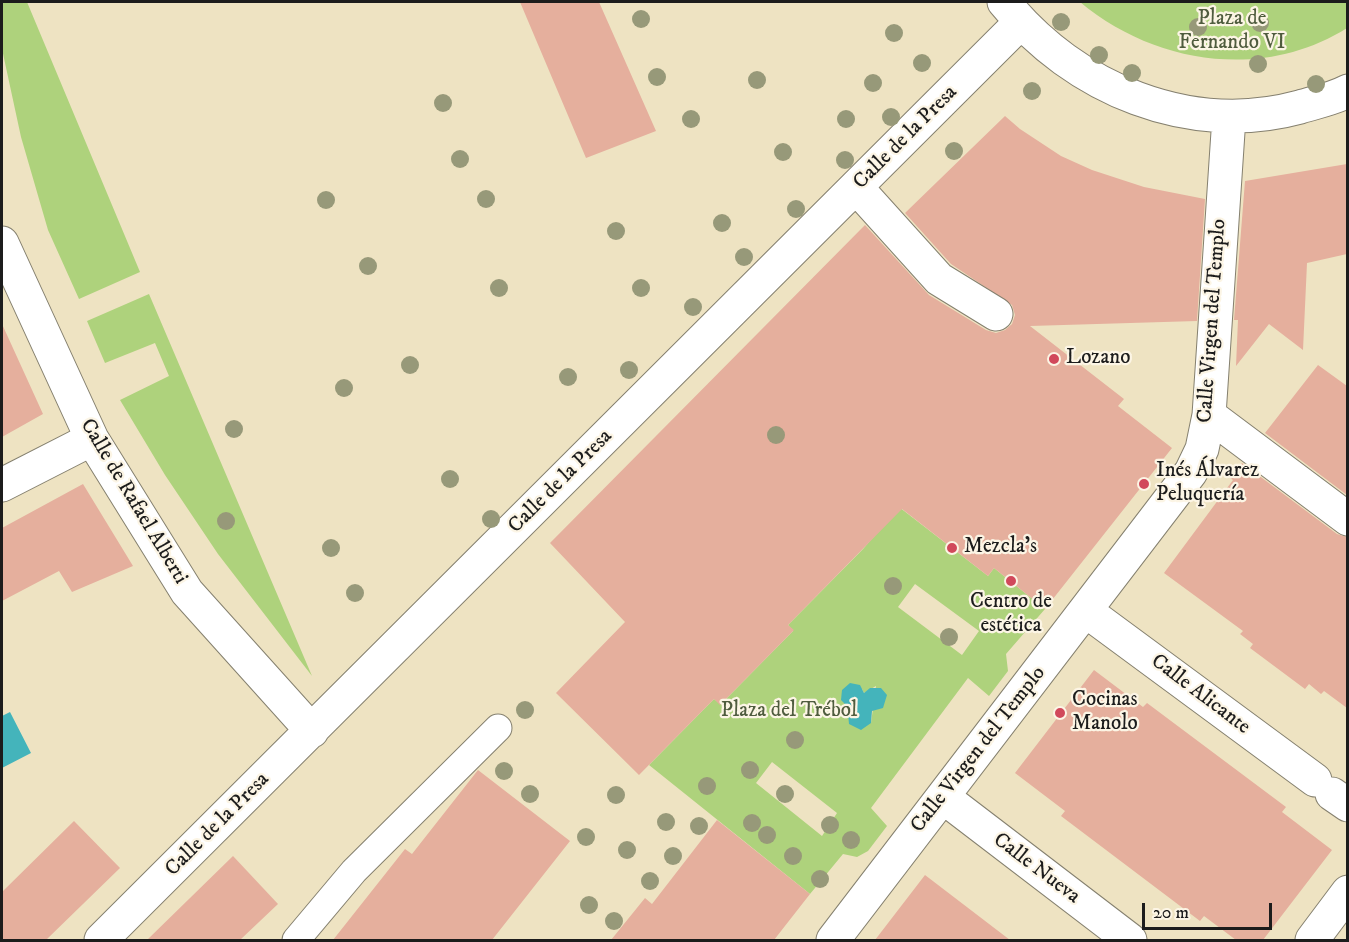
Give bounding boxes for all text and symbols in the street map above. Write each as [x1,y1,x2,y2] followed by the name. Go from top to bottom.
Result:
[1179,7,1285,57] park label: Plaza de Fernando VI
[849,81,963,195] street label: Calle de la Presa
[1193,218,1233,424] street label: Calle Virgen del Templo
[1066,346,1130,372] place label: Lozano
[1047,352,1061,366] marker: Lozano
[74,415,192,589] street label: Calle de Rafael Alberti
[504,425,618,539] street label: Calle de la Presa
[1156,459,1259,509] place label: Inés Álvarez Peluquería
[1137,477,1151,491] marker: Inés Álvarez Peluquería
[964,535,1037,561] place label: Mezcla's
[945,541,959,555] marker: Mezcla's
[1004,574,1018,588] marker: Centro de estética
[970,590,1052,640] place label: Centro de estética
[1145,649,1255,741] street label: Calle Alicante
[906,662,1052,838] street label: Calle Virgen del Templo
[1072,688,1138,738] place label: Cocinas Manolo
[721,699,857,725] park label: Plaza del Trébol
[1053,706,1067,720] marker: Cocinas Manolo
[161,768,275,882] street label: Calle de la Presa
[988,828,1084,910] street label: Calle Nueva
[1145,891,1276,929] scale bar
[1153,902,1189,924] text: 20 m

